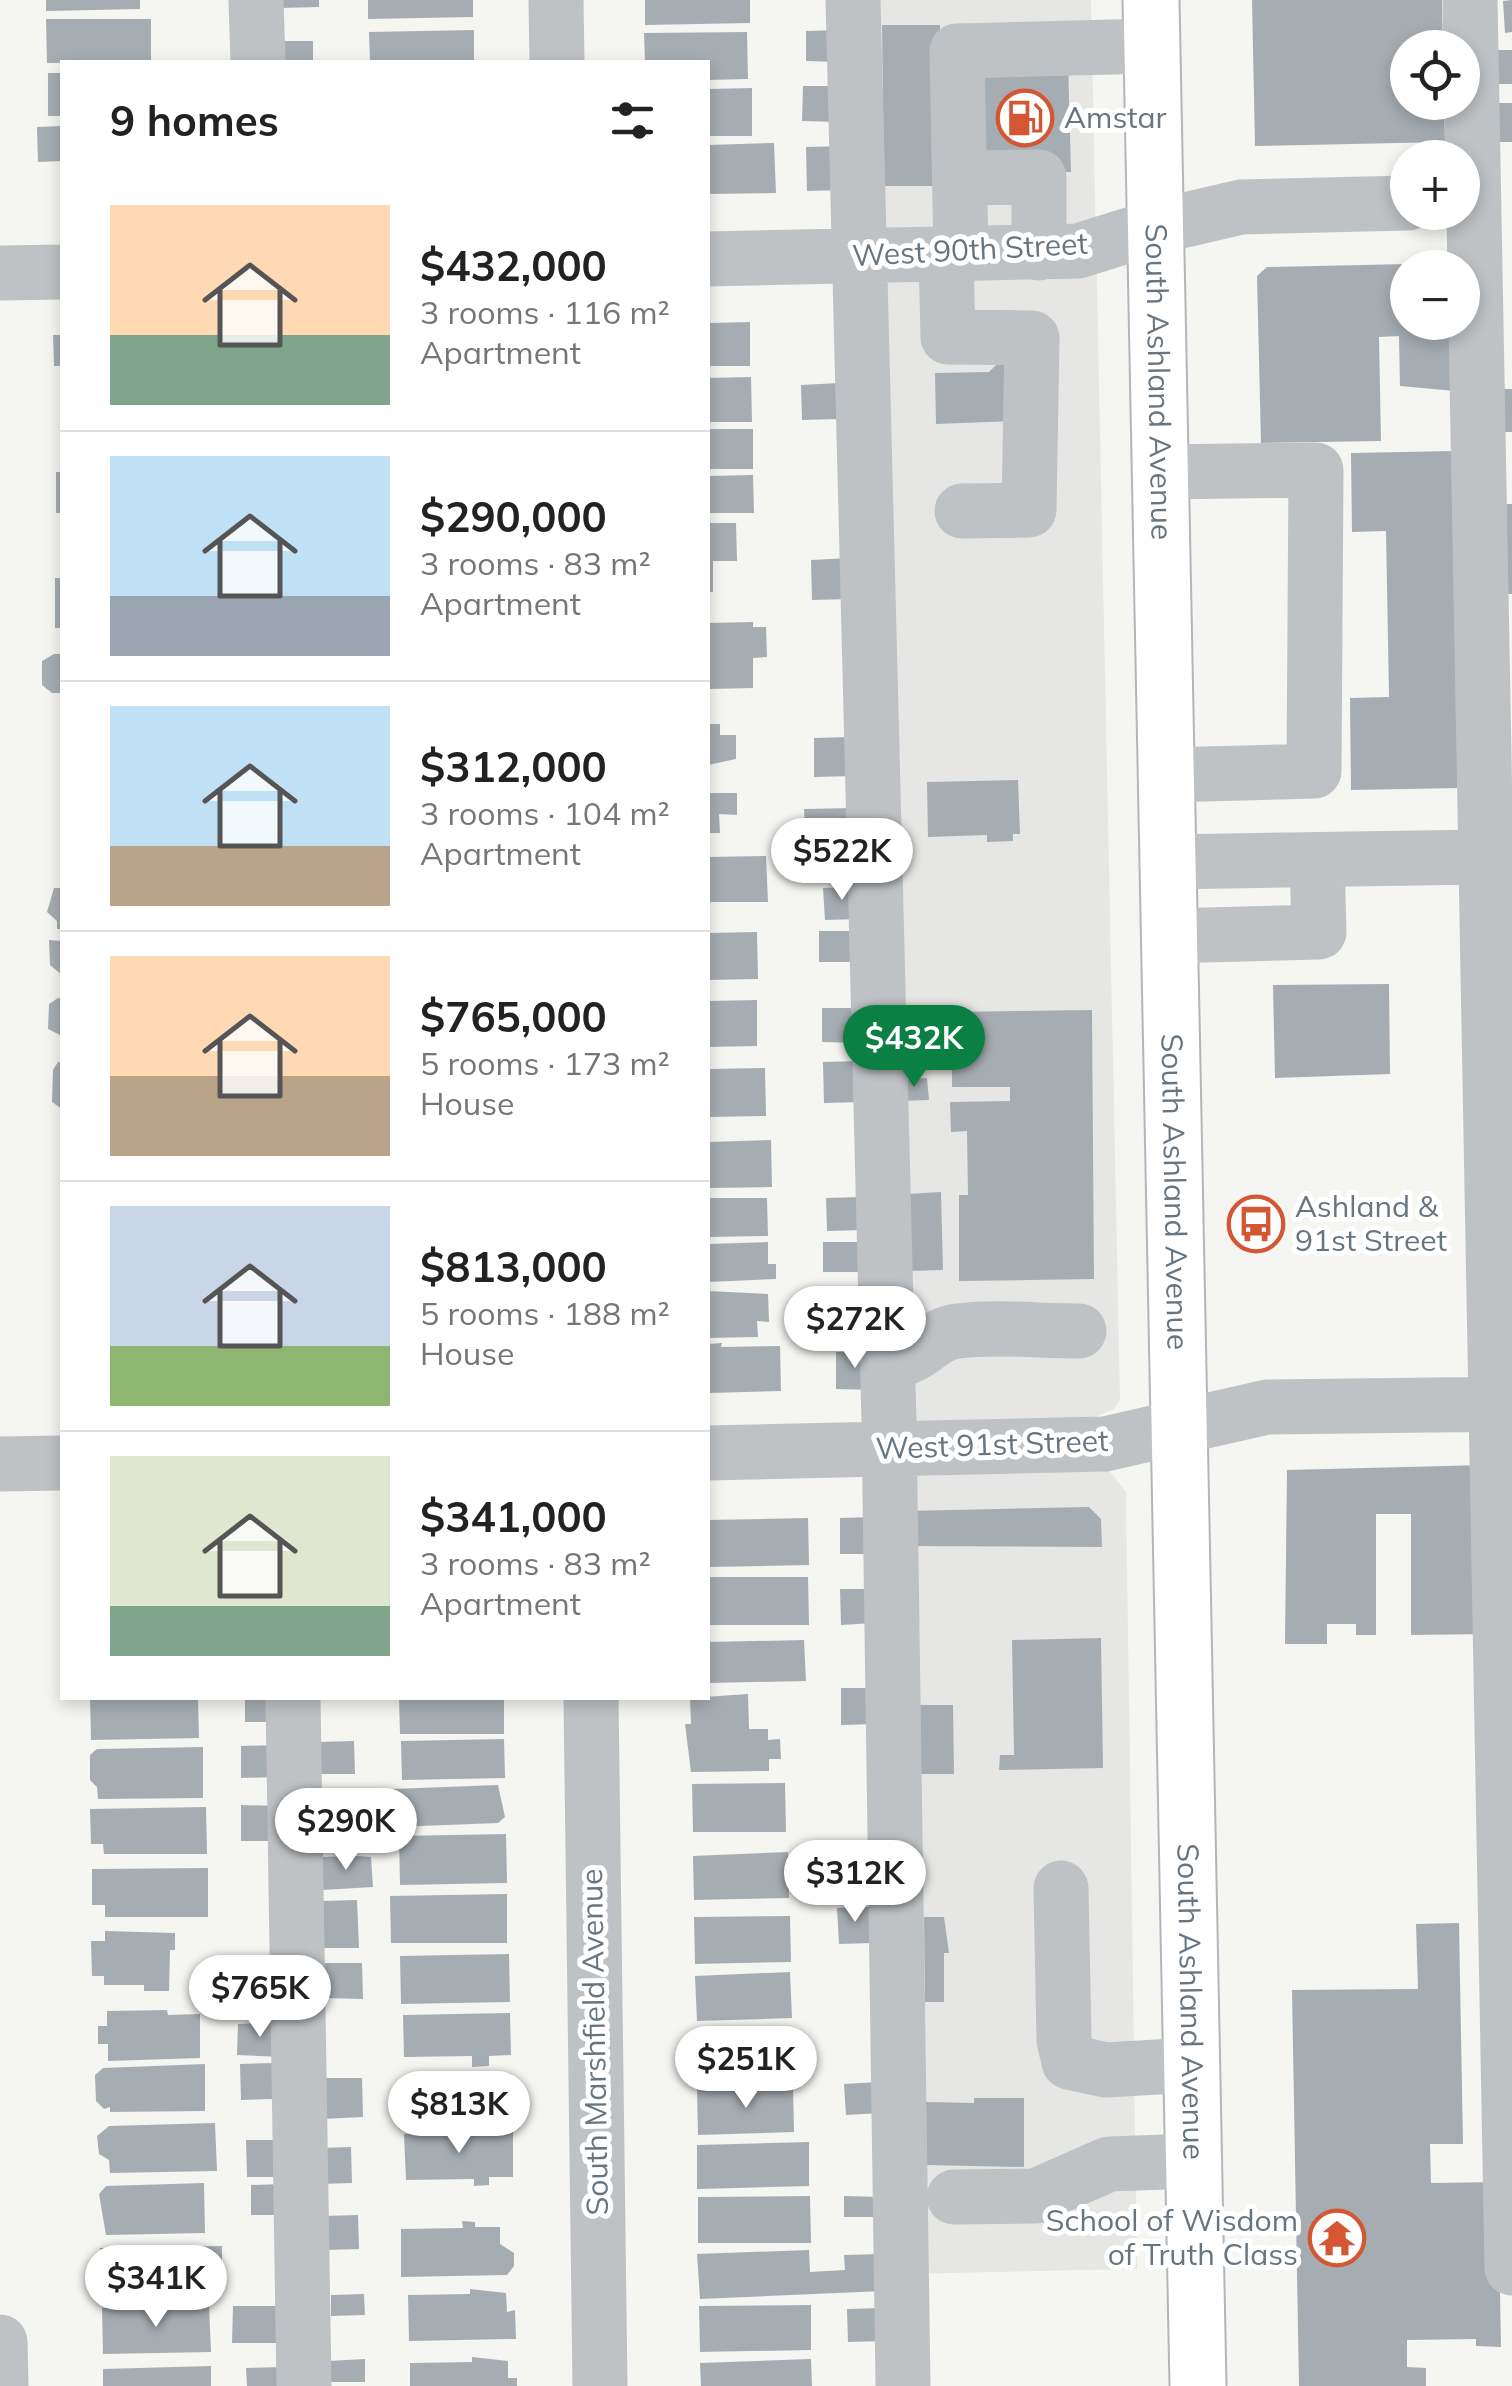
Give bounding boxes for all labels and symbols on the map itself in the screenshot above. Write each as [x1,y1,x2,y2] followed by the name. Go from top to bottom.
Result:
[995,88,1055,148] fuel station icon: Amstar
[1064,98,1167,136] place label: Amstar
[1137,223,1182,541] street label: South Ashland Avenue
[851,224,1089,274] street label: West 90th Street
[772,818,912,903] pin: $522K
[844,1005,984,1090] pin: $432K
[1153,1033,1198,1350] street label: South Ashland Avenue
[1295,1187,1447,1259] place label: Ashland & 91st Street
[1226,1194,1286,1254] bus stop icon: Ashland & 91st Street
[785,1286,925,1371] pin: $272K
[875,1421,1109,1467] street label: West 91st Street
[276,1788,416,1873] pin: $290K
[785,1840,925,1925] pin: $312K
[1169,1843,1214,2160] street label: South Ashland Avenue
[572,1868,616,2216] street label: South Marshfield Avenue
[190,1955,330,2040] pin: $765K
[676,2026,816,2111] pin: $251K
[389,2071,529,2156] pin: $813K
[1046,2201,1298,2273] place label: School of Wisdom of Truth Class
[1307,2208,1367,2268] temple icon: School of Wisdom of Truth Class
[86,2245,226,2330] pin: $341K

